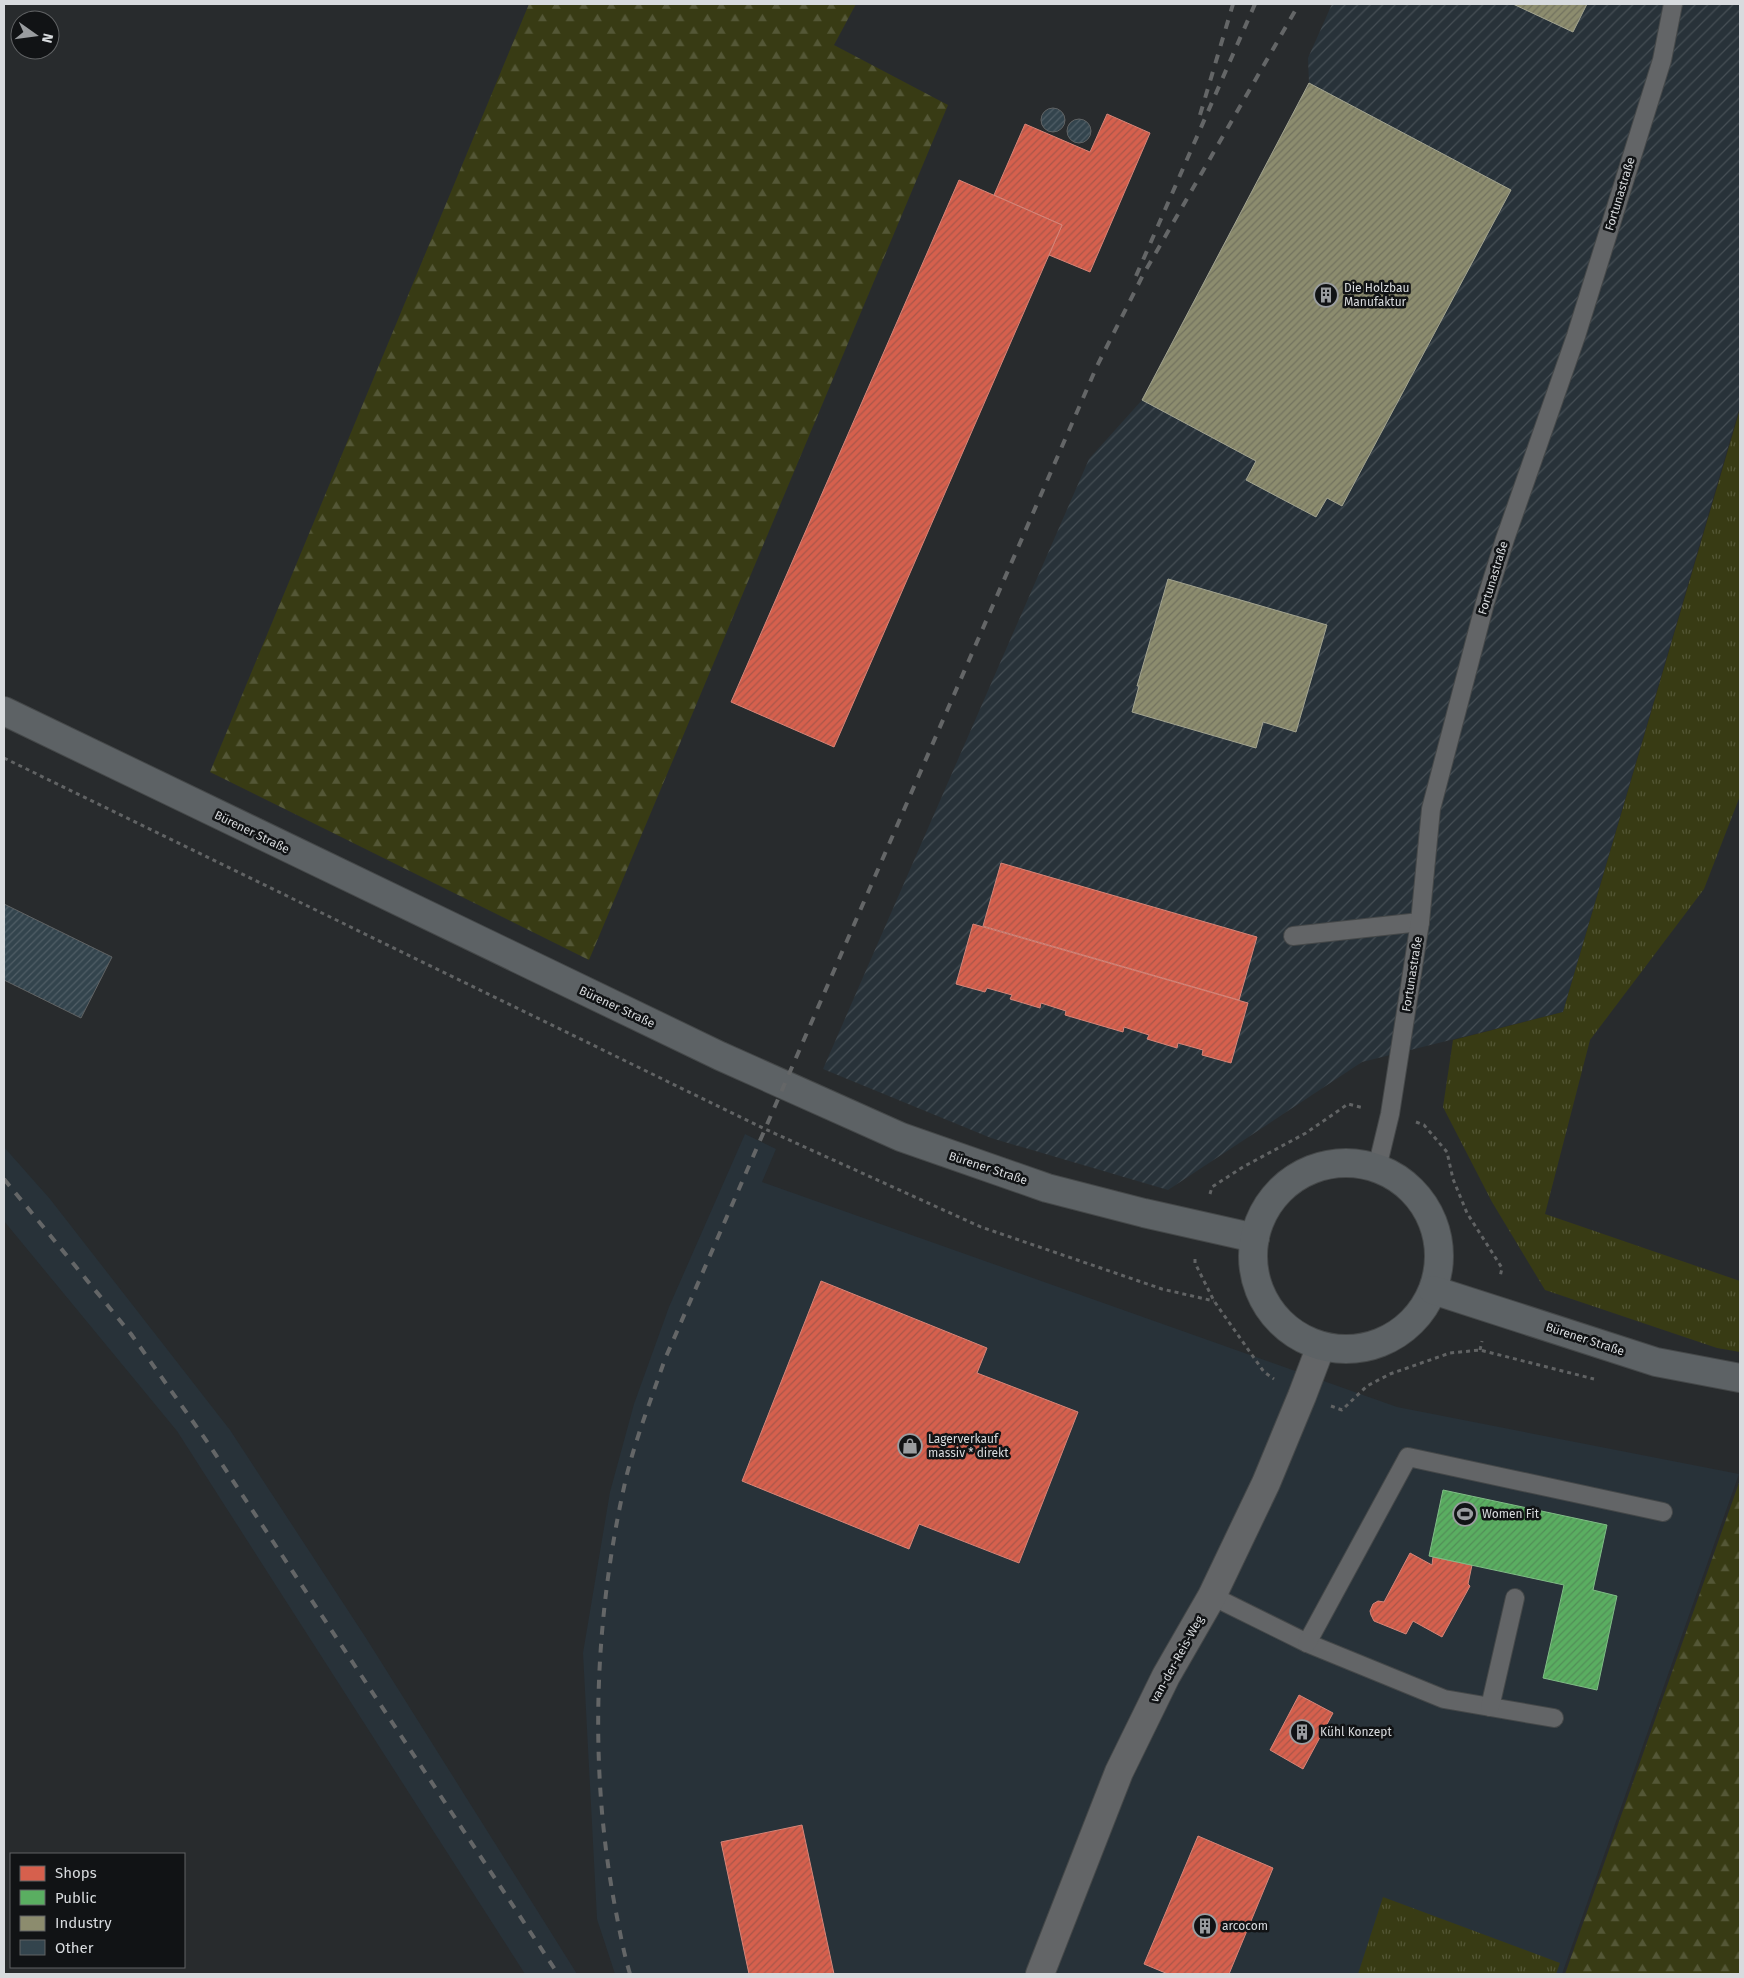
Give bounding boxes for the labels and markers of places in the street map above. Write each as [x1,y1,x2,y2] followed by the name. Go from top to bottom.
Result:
[1344,281,1409,309] place label: Die Holzbau Manufaktur
[1313,282,1339,308] building icon: Die Holzbau Manufaktur
[928,1432,1009,1460] place label: Lagerverkauf massiv * direkt
[897,1433,923,1459] shop icon: Lagerverkauf massiv * direkt
[1452,1501,1478,1527] sports icon: Women Fit
[1482,1507,1540,1521] place label: Women Fit
[1289,1719,1315,1745] building icon: Kühl Konzept
[1320,1725,1392,1739] place label: Kühl Konzept
[1192,1913,1218,1939] building icon: arcocom
[1222,1919,1268,1933] place label: arcocom

